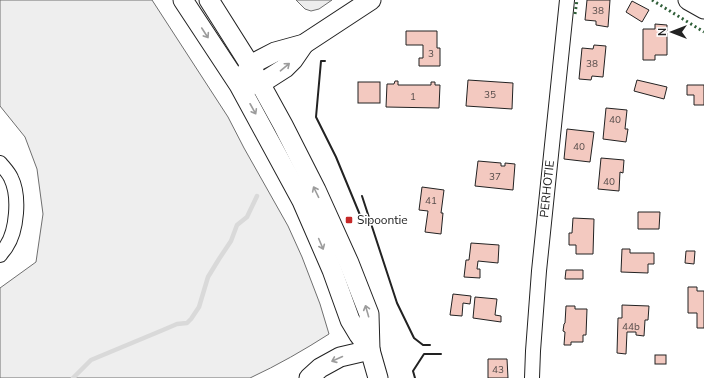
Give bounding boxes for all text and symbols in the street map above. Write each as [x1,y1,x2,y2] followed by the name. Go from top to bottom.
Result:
[592,4,604,18] house number: 38
[652,12,692,52] north arrow
[200,27,209,38] one-way arrow
[655,28,670,36] text: N
[428,47,434,61] house number: 3
[586,57,598,71] house number: 38
[280,62,291,71] one-way arrow
[484,88,496,102] house number: 35
[410,90,416,104] house number: 1
[249,103,257,115] one-way arrow
[609,113,621,127] house number: 40
[573,140,585,154] house number: 40
[536,159,558,219] street label: PERHOTIE
[489,170,501,184] house number: 37
[603,175,615,189] house number: 40
[312,186,319,198] one-way arrow
[425,194,437,208] house number: 41
[357,212,408,228] place label: Sipoontie
[344,215,354,225] marker: Sipoontie
[317,237,325,249] one-way arrow
[363,305,370,318] one-way arrow
[622,320,640,334] house number: 44b
[331,356,343,364] one-way arrow
[492,363,504,377] house number: 43

